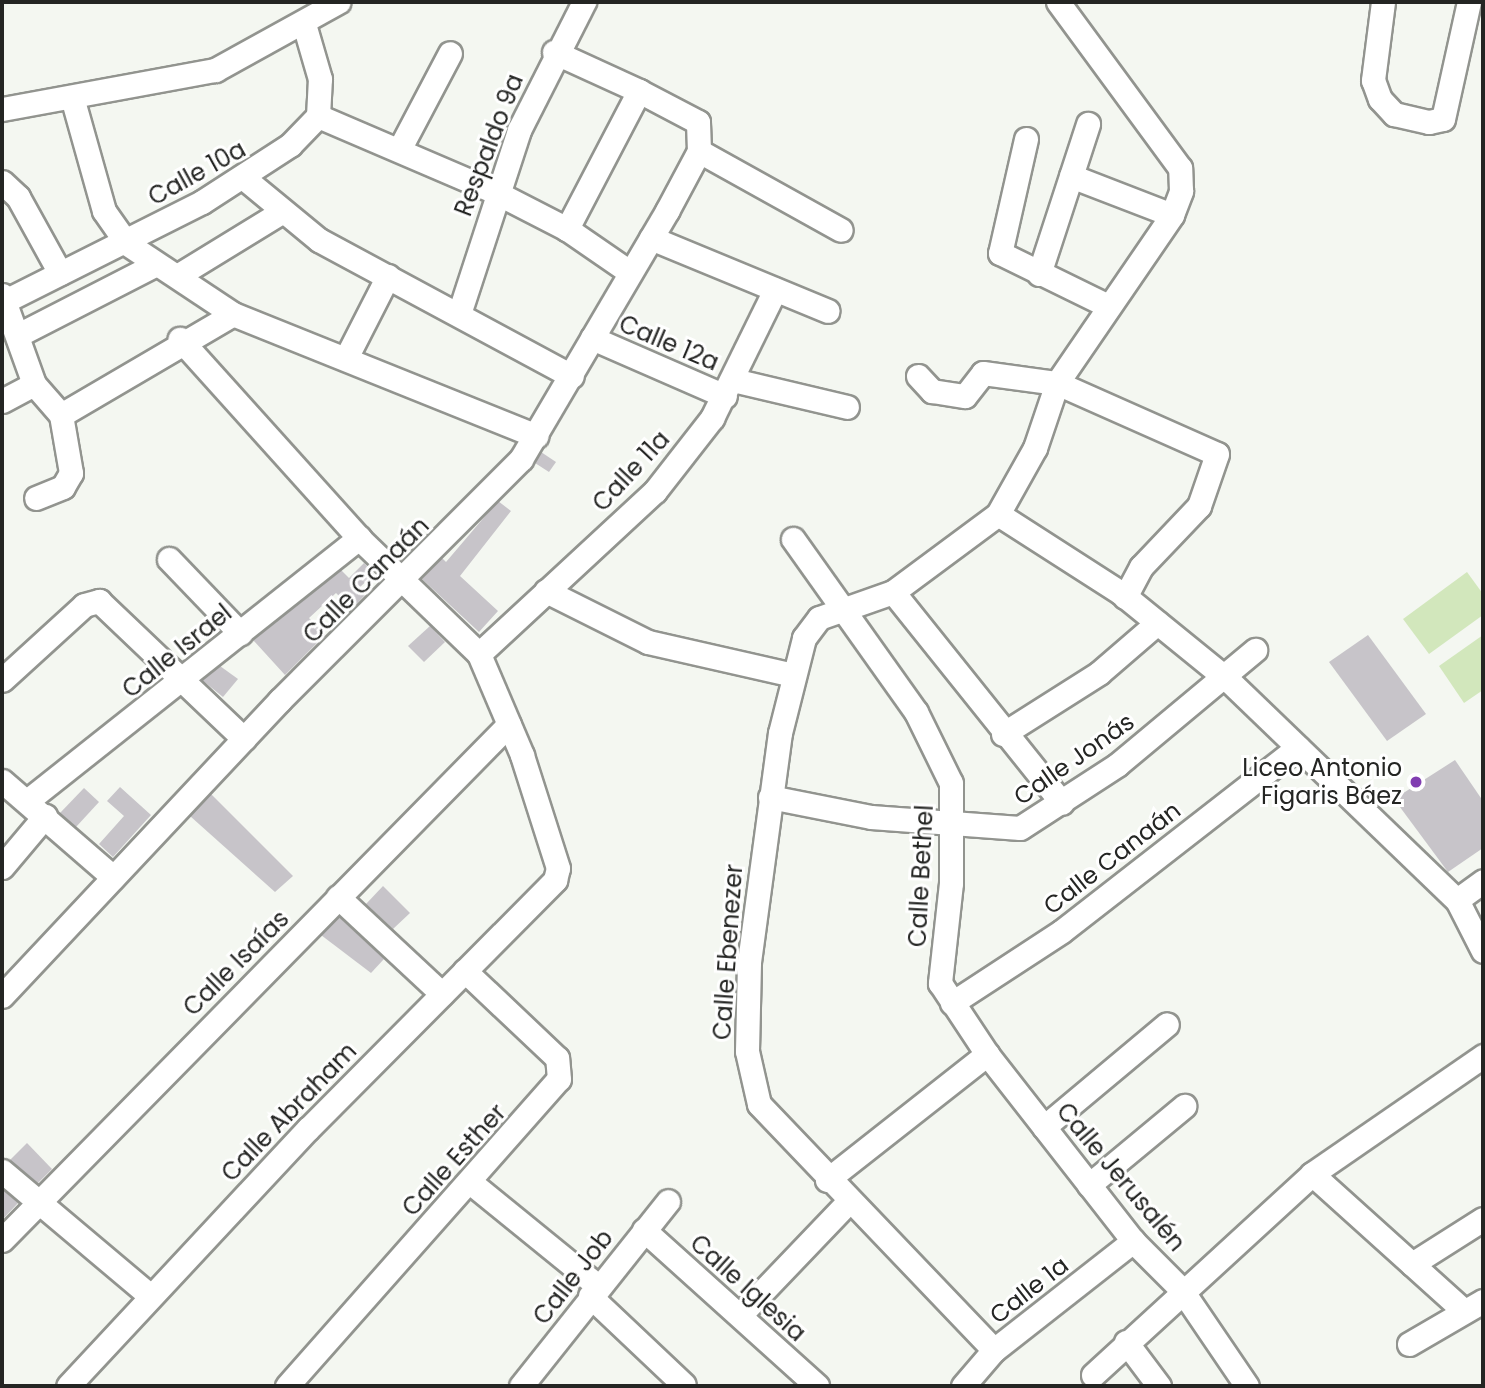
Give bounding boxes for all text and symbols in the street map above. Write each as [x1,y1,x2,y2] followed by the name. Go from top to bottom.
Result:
[449,70,529,220] street label: Respaldo 9a
[143,135,251,211] street label: Calle 10a
[615,309,723,377] street label: Calle 12a
[587,425,675,517] street label: Calle 11a
[297,511,435,649] street label: Calle Canaán
[117,598,237,704] street label: Calle Israel
[1008,707,1140,811] street label: Calle Jonás
[1242,754,1402,810] place label: Liceo Antonio Figaris Báez
[1408,774,1424,790] marker: Liceo Antonio Figaris Báez
[1038,796,1186,920] street label: Calle Canaán
[903,804,939,948] street label: Calle Bethel
[707,863,749,1041] street label: Calle Ebenezer
[177,904,295,1022] street label: Calle Isaías
[216,1037,362,1187] street label: Calle Abraham
[1051,1097,1191,1257] street label: Calle Jerusalén
[396,1098,512,1222] street label: Calle Esther
[527,1224,619,1330] street label: Calle Job
[684,1229,812,1347] street label: Calle Iglesia
[984,1250,1074,1330] street label: Calle 1a

